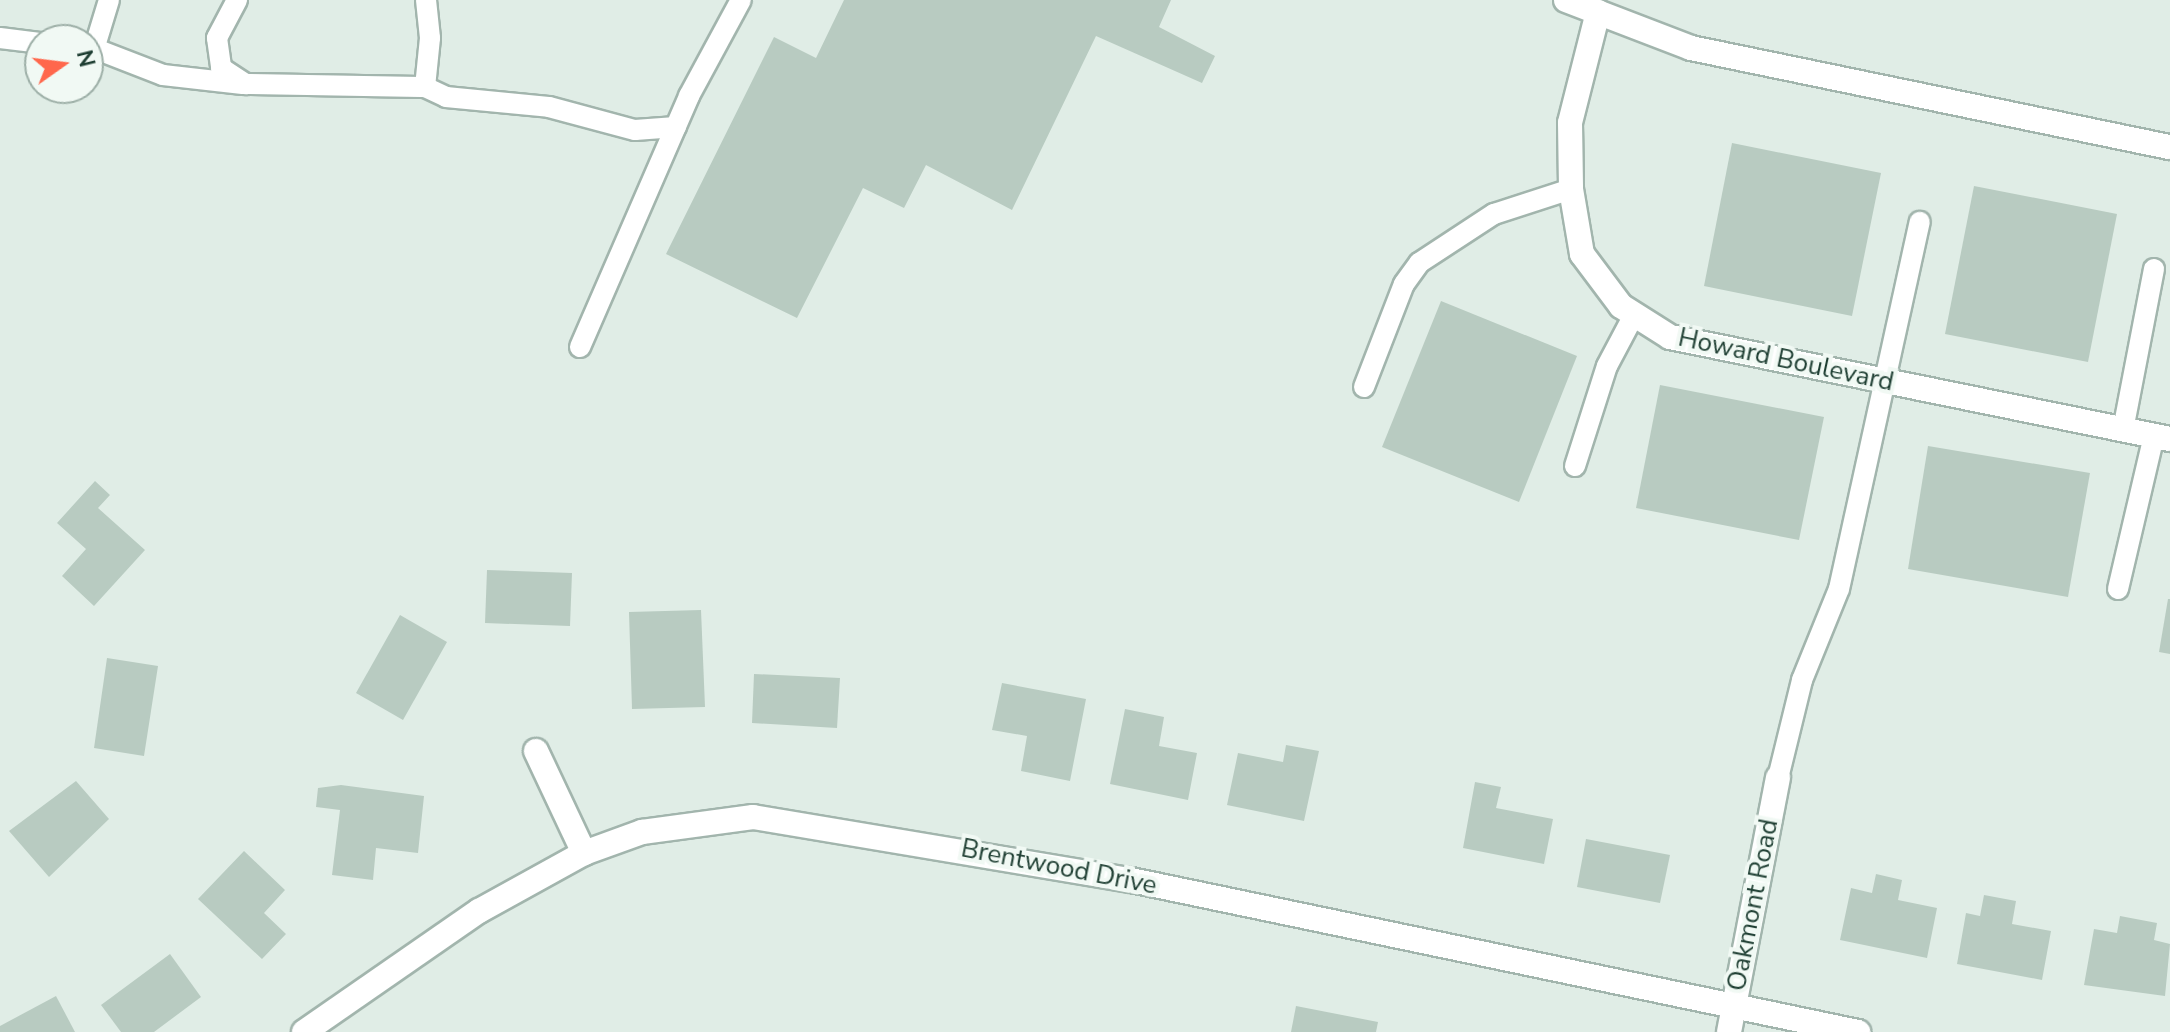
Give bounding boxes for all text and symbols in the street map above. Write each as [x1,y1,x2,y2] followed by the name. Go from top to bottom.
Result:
[24,24,104,104] north arrow
[69,47,102,70] text: N
[1675,322,1897,398] street label: Howard Boulevard
[1721,816,1785,994] street label: Oakmont Road
[959,833,1159,901] street label: Brentwood Drive

